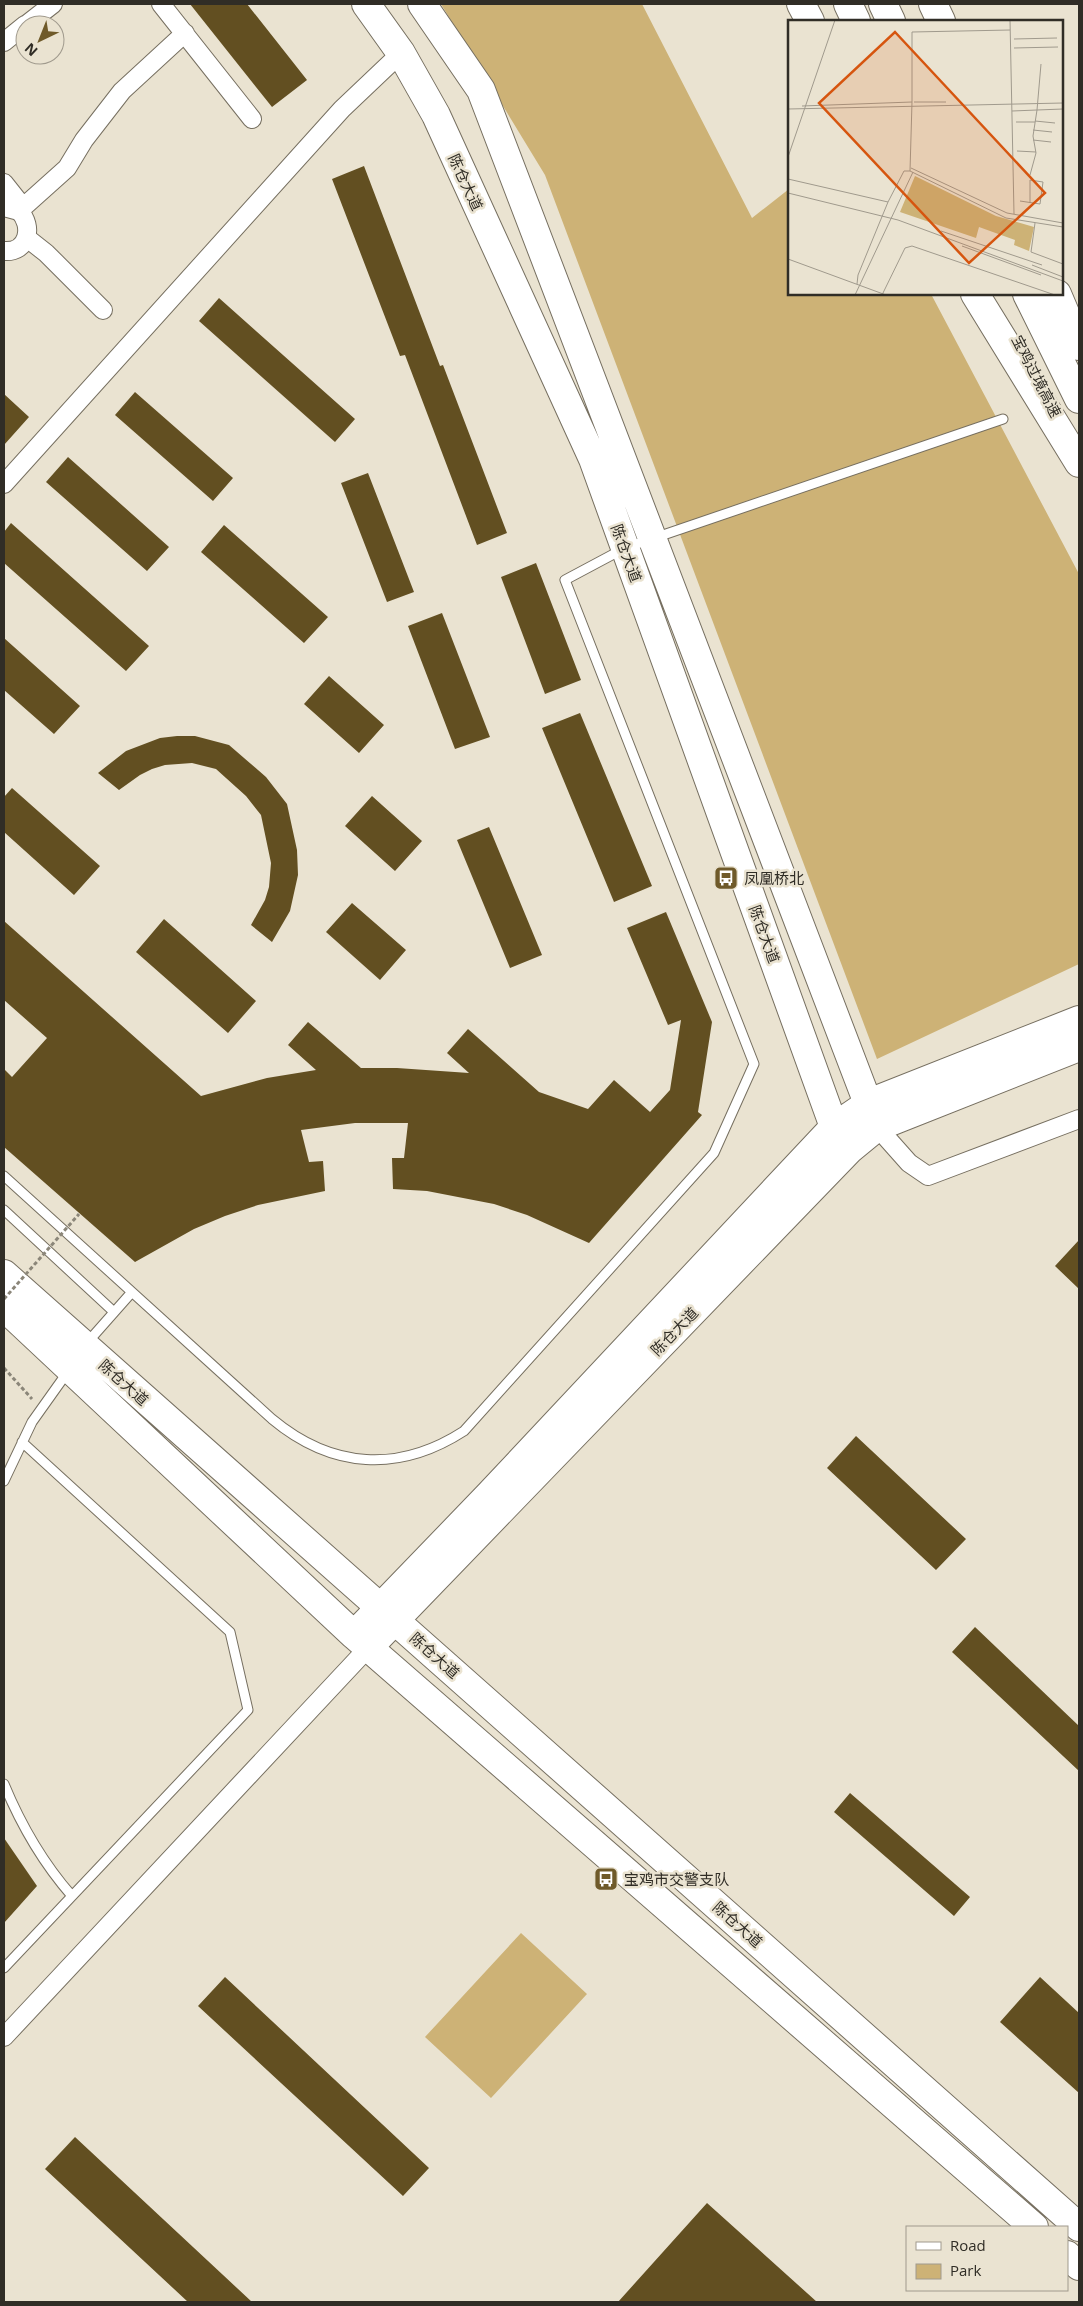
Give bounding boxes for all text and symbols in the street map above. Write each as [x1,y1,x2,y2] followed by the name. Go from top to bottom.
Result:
[15,15,65,65] north arrow
[788,20,1063,295] inset map
[20,39,41,61] text: N
[444,151,488,213] street label: 陈仓大道
[1008,331,1066,421] street label: 宝鸡过境高速
[607,521,647,585] street label: 陈仓大道
[713,865,739,891] bus stop icon: 凤凰桥北
[744,868,804,888] place label: 凤凰桥北
[745,902,785,966] street label: 陈仓大道
[646,1302,702,1360] street label: 陈仓大道
[95,1354,153,1410] street label: 陈仓大道
[406,1627,464,1683] street label: 陈仓大道
[593,1866,619,1892] bus stop icon: 宝鸡市交警支队
[624,1869,729,1889] place label: 宝鸡市交警支队
[709,1896,767,1952] street label: 陈仓大道
[906,2226,1068,2291] legend
[950,2235,986,2255] text: Road
[950,2260,981,2280] text: Park

